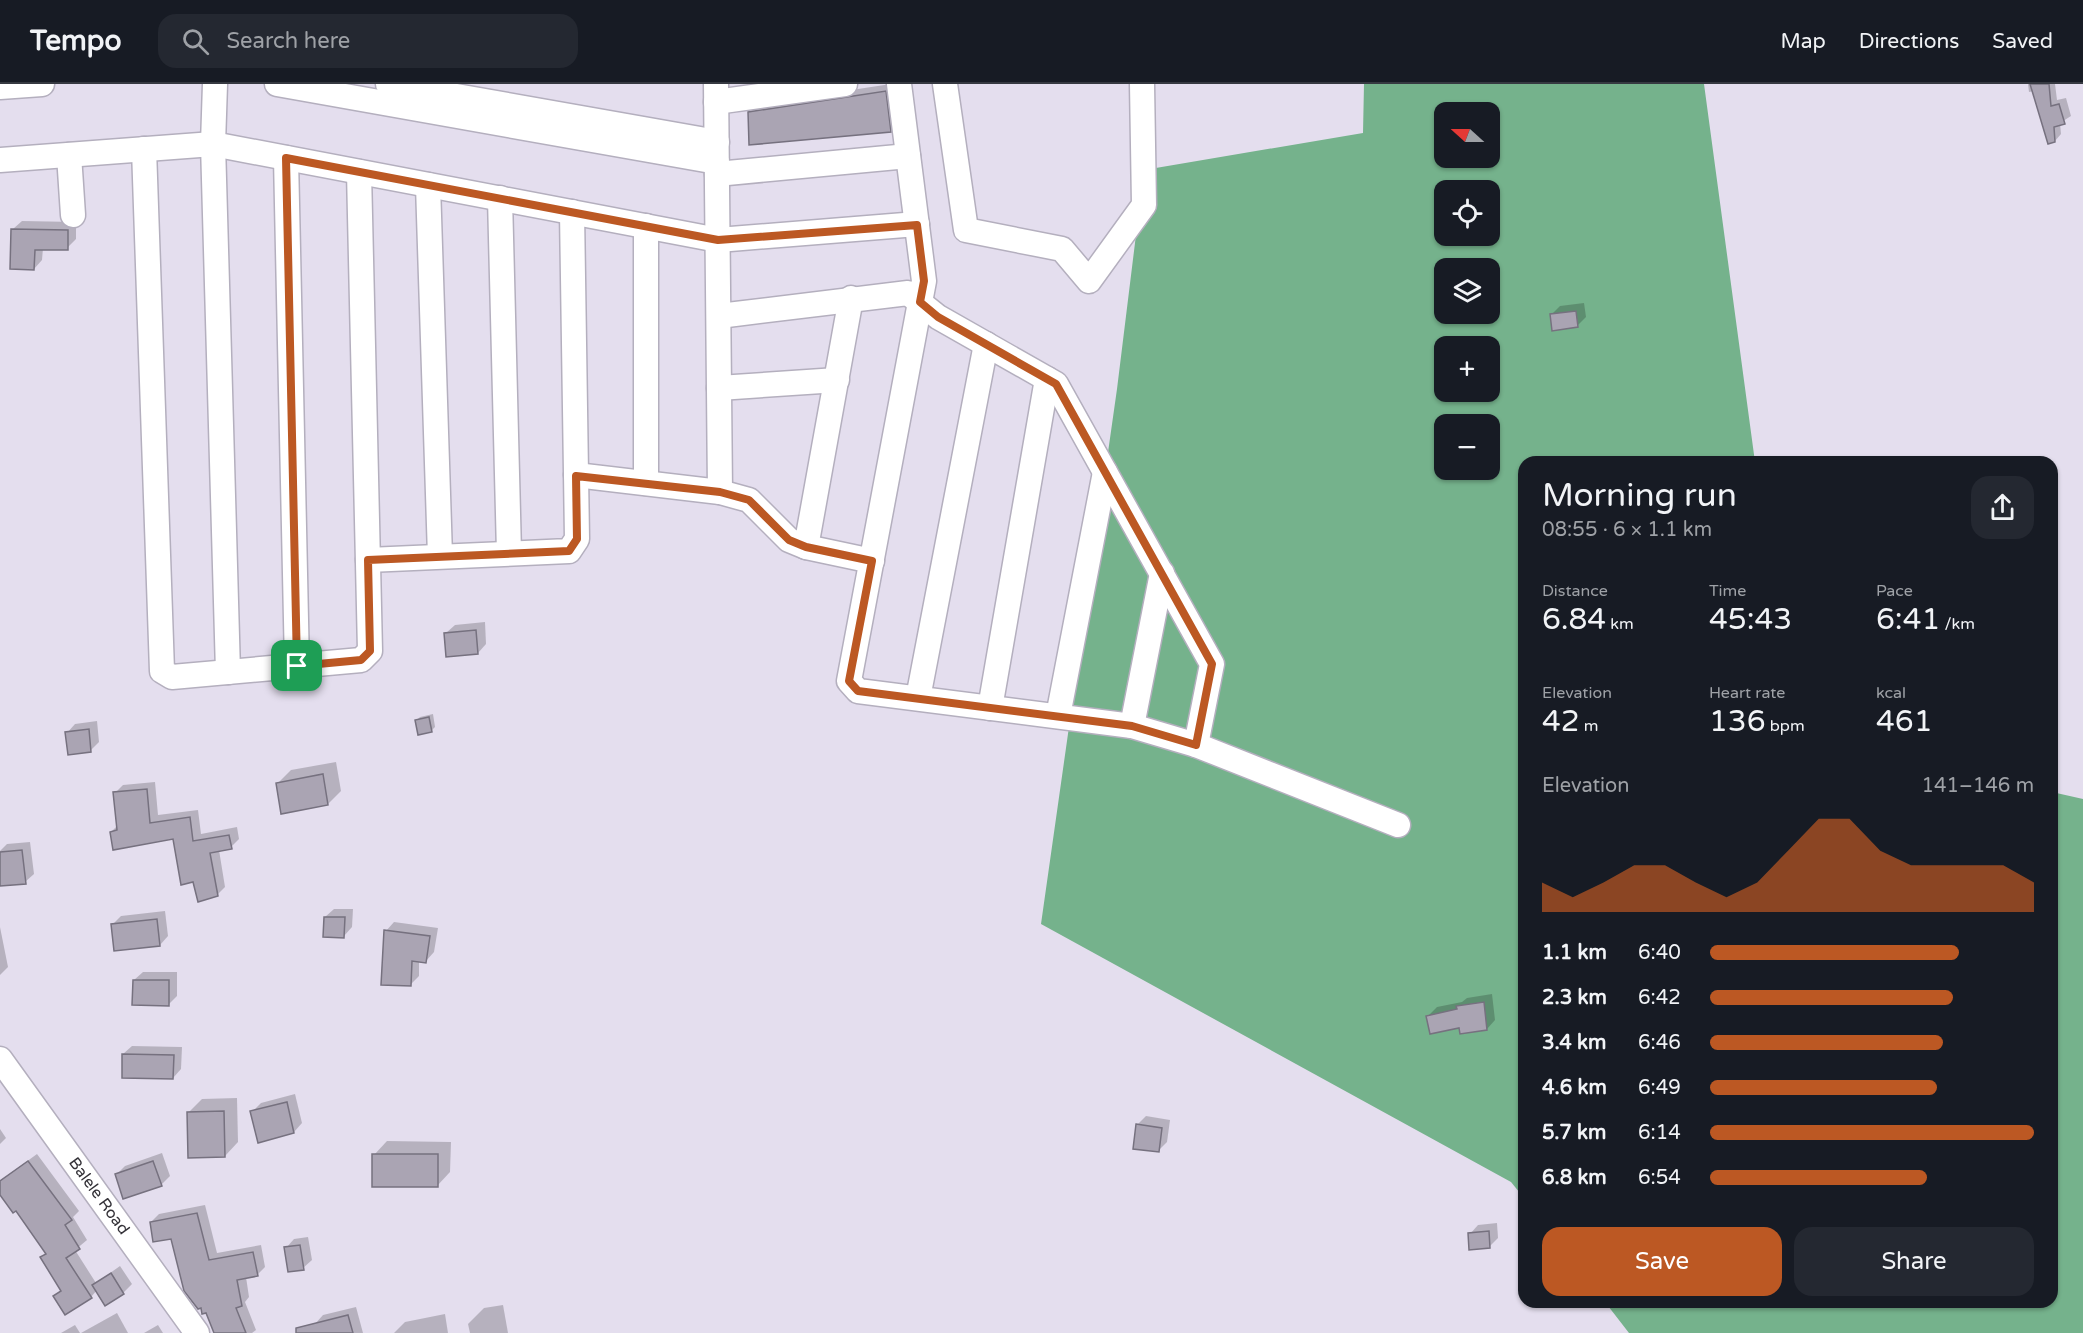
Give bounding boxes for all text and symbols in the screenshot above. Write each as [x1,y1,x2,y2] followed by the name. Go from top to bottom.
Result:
[158,14,578,68] search box
[30,24,122,58] text: Tempo
[179,25,212,58] icon: search
[227,28,350,54] text: Search here
[1780,29,1826,54] text: Map
[1859,29,1959,54] text: Directions
[1992,29,2053,54] text: Saved
[1434,102,1500,168] north arrow
[1434,102,1500,480] map controls
[1434,180,1500,246] button: locate
[1434,258,1500,324] button: layers
[1434,336,1500,402] button: +
[1434,414,1500,480] button: −
[1542,476,1737,515] text: Morning run
[1971,476,2034,539] button: share
[1542,518,1712,542] text: 08:55 · 6 × 1.1 km
[1542,581,1608,601] text: Distance
[1709,581,1746,601] text: Time
[1876,581,1913,601] text: Pace
[1542,601,1606,638] text: 6.84
[1709,601,1792,638] text: 45:43
[1876,601,1940,638] text: 6:41
[1606,614,1634,634] text: km
[1940,614,1975,634] text: /km
[271,640,322,691] pin
[280,649,313,682] icon: arrive
[1542,683,1612,703] text: Elevation
[1709,683,1785,703] text: Heart rate
[1876,683,1906,703] text: kcal
[1542,703,1580,740] text: 42
[1709,703,1766,740] text: 136
[1876,703,1933,740] text: 461
[1580,716,1599,736] text: m
[1766,716,1805,736] text: bpm
[1542,774,1629,798] text: Elevation
[1921,774,2034,798] text: 141–146 m
[1542,941,1607,965] text: 1.1 km
[1638,941,1681,965] text: 6:40
[1542,986,1607,1010] text: 2.3 km
[1638,986,1681,1010] text: 6:42
[1542,1031,1606,1055] text: 3.4 km
[1638,1031,1681,1055] text: 6:46
[1542,1076,1607,1100] text: 4.6 km
[1638,1076,1681,1100] text: 6:49
[1542,1121,1606,1145] text: 5.7 km
[1638,1121,1681,1145] text: 6:14
[64,1154,134,1238] street label: Balele Road
[1542,1166,1607,1190] text: 6.8 km
[1638,1166,1681,1190] text: 6:54
[1542,1227,1782,1296] button: Save
[1794,1227,2034,1296] button: Share

